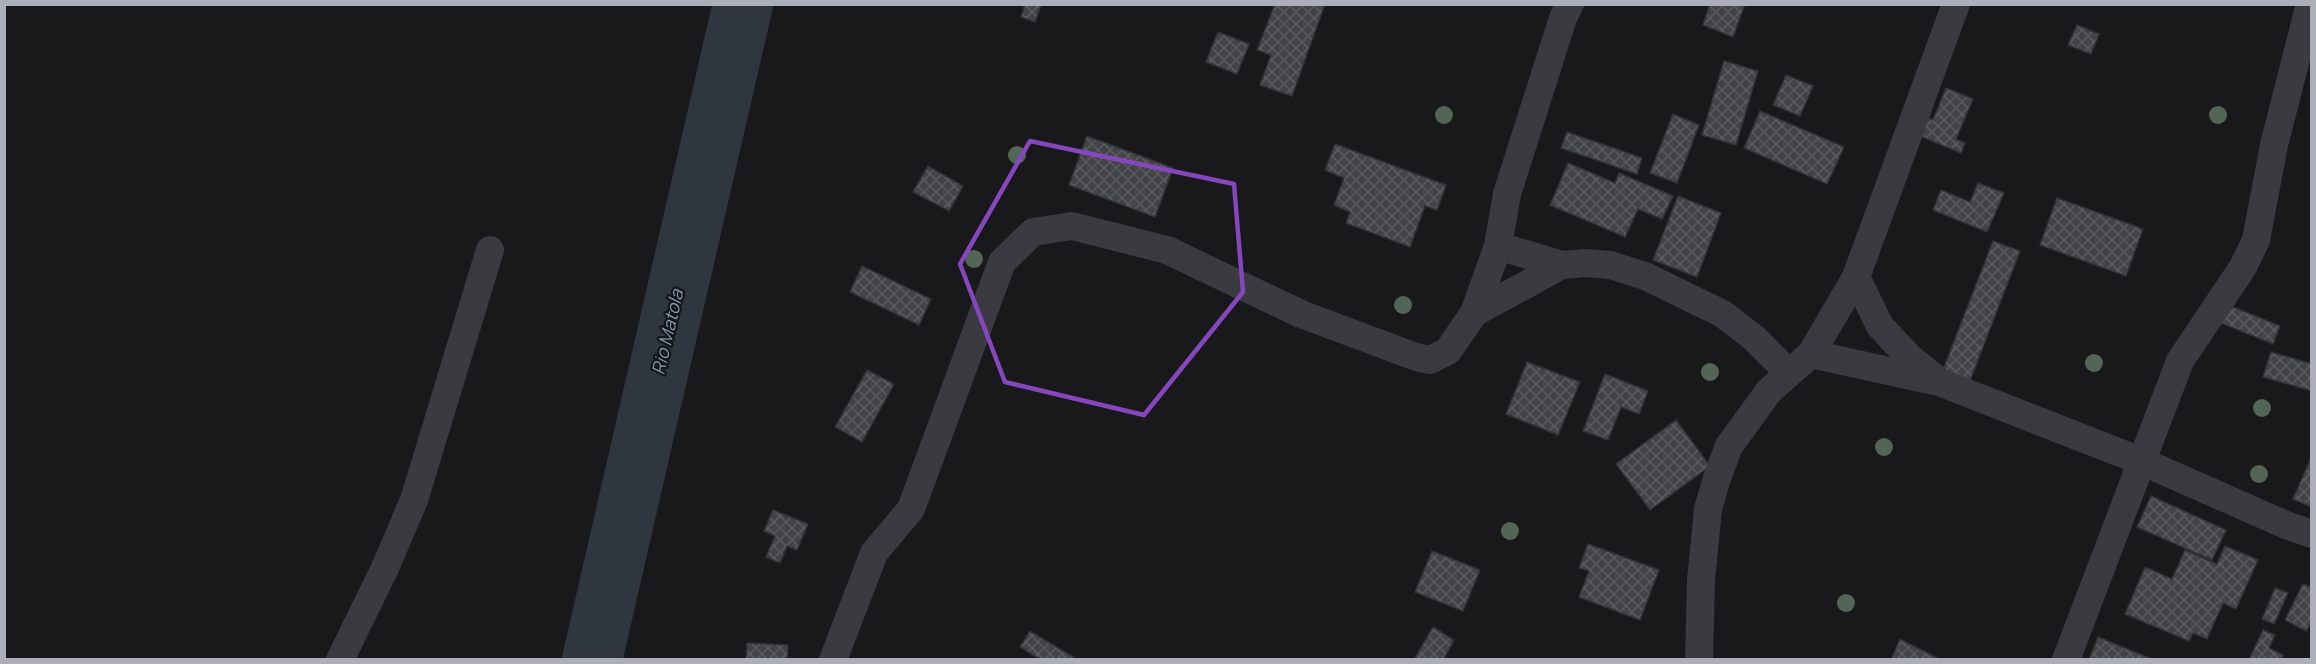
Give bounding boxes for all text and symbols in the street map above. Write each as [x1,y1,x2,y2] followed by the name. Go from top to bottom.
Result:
[646,286,689,377] water label: Rio Matola

